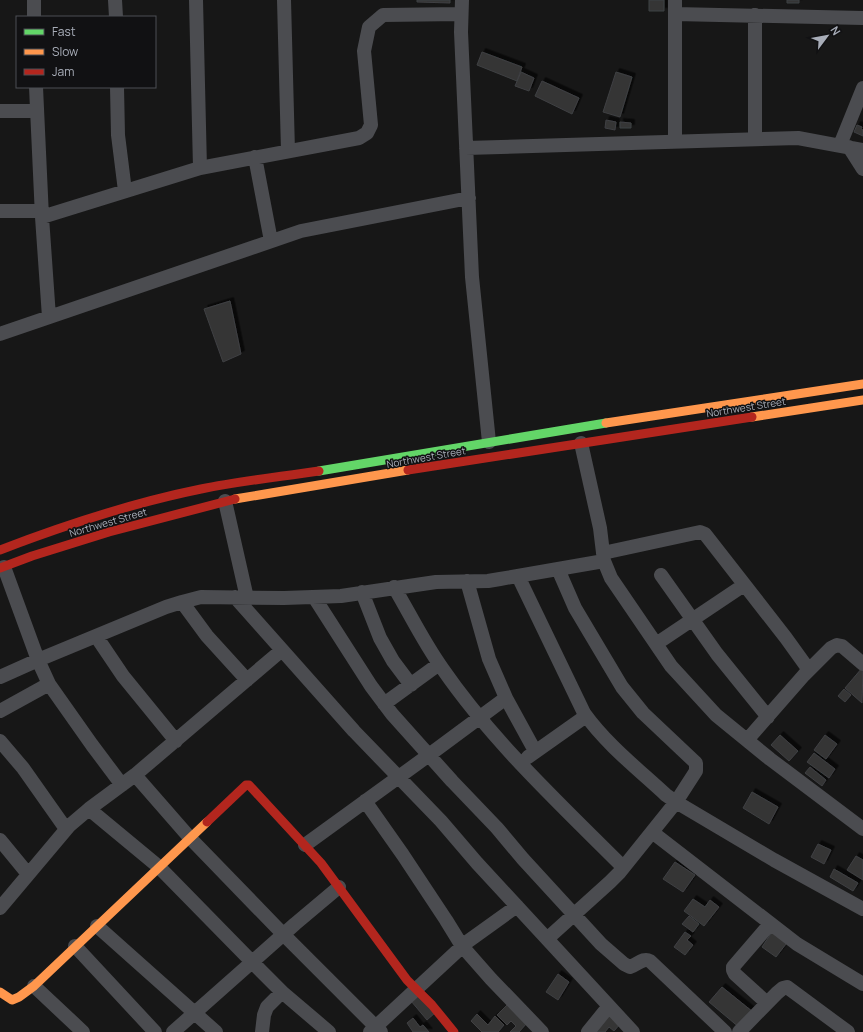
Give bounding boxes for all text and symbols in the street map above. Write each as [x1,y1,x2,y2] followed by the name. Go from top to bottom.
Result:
[16,16,156,88] legend
[807,16,847,56] north arrow
[52,23,76,40] text: Fast
[827,23,844,38] text: N
[52,43,78,60] text: Slow
[52,63,74,80] text: Jam
[705,394,787,420] street label: Northwest Street
[385,443,467,471] street label: Northwest Street
[67,504,149,540] street label: Northwest Street

